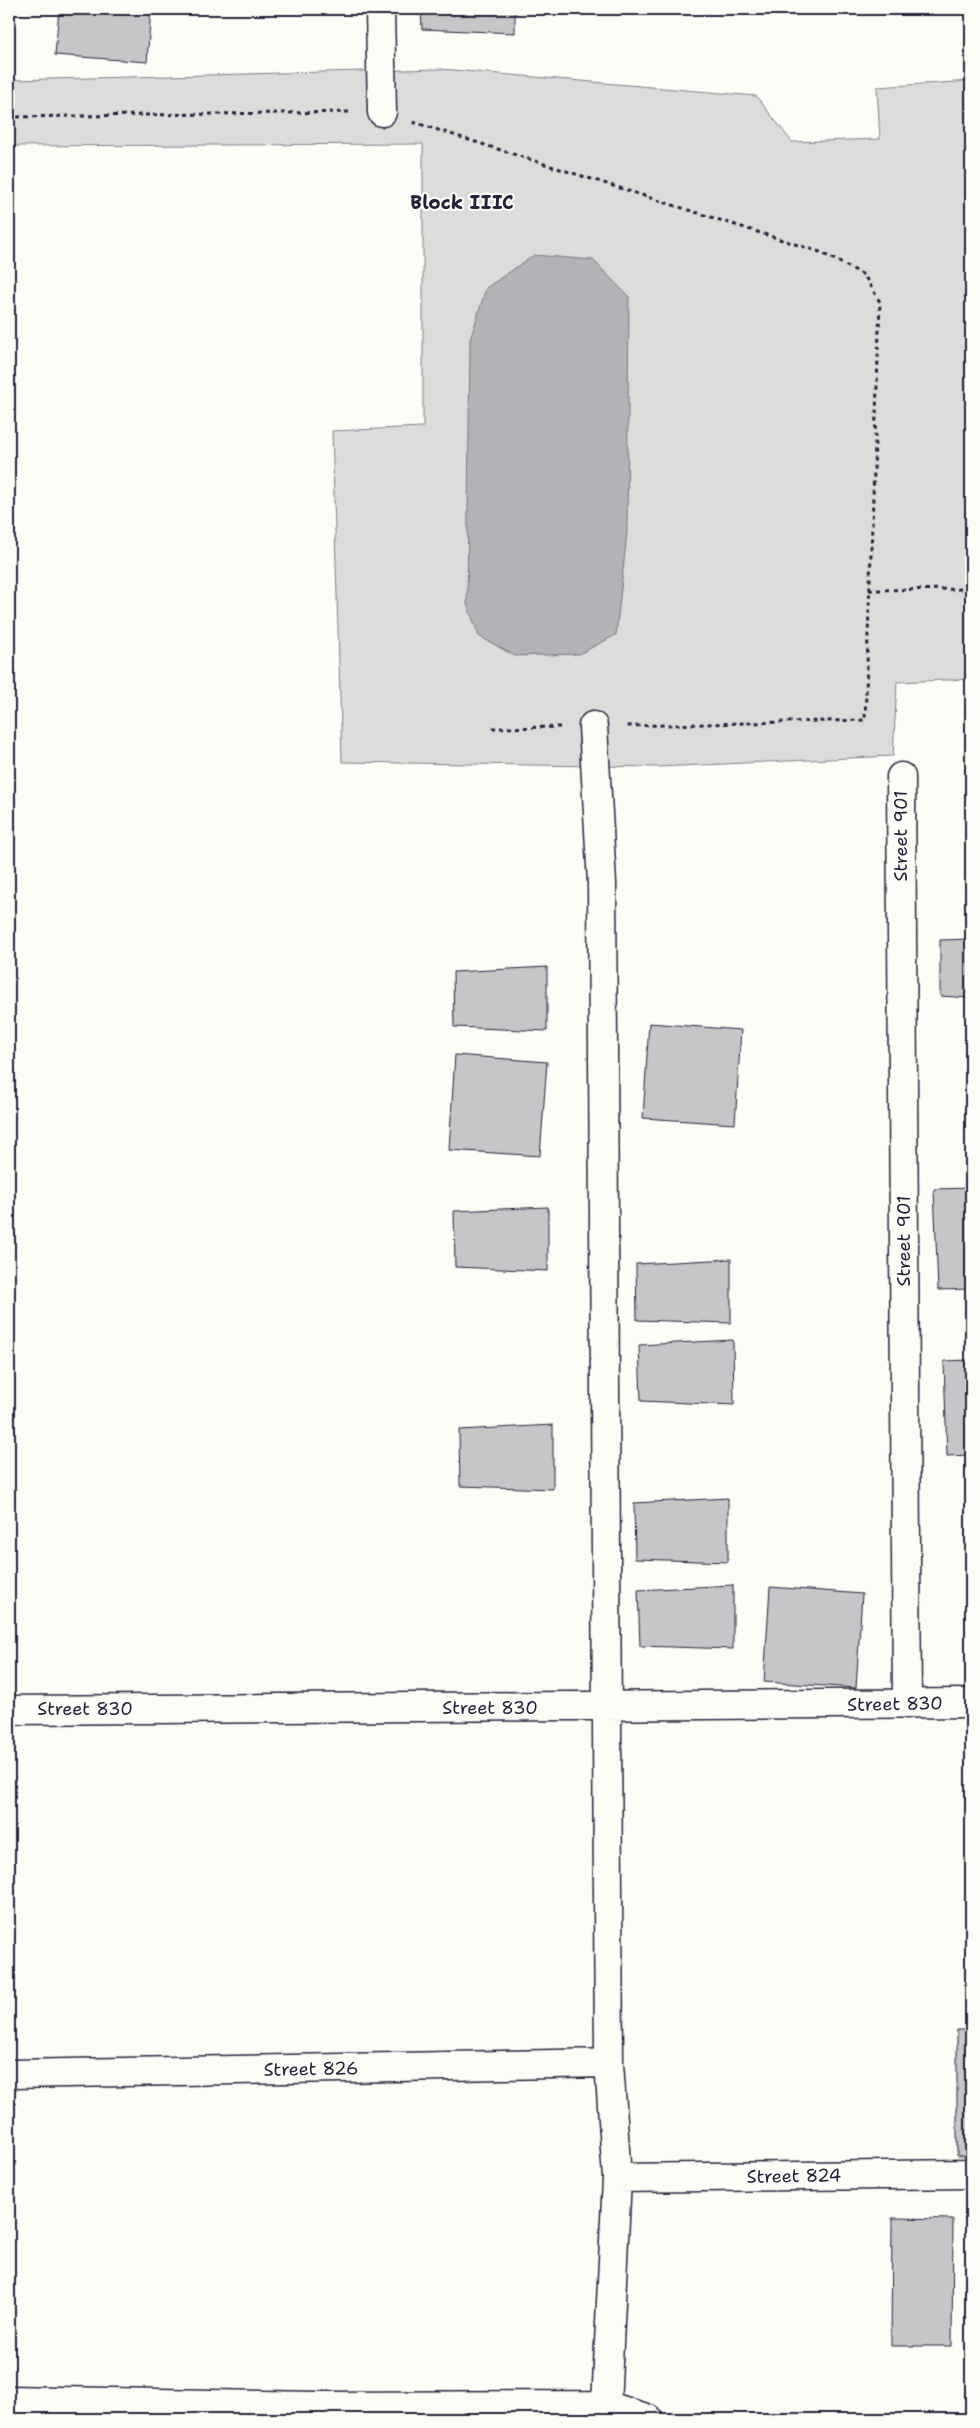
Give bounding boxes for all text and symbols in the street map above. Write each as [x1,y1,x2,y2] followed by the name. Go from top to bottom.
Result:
[410,190,514,215] district label: Block IIIC
[889,791,913,881] street label: Street 901
[892,1196,916,1286] street label: Street 901
[847,1691,943,1717] street label: Street 830
[442,1696,538,1720] street label: Street 830
[37,1697,133,1721] street label: Street 830
[263,2056,359,2082] street label: Street 826
[746,2163,842,2189] street label: Street 824

